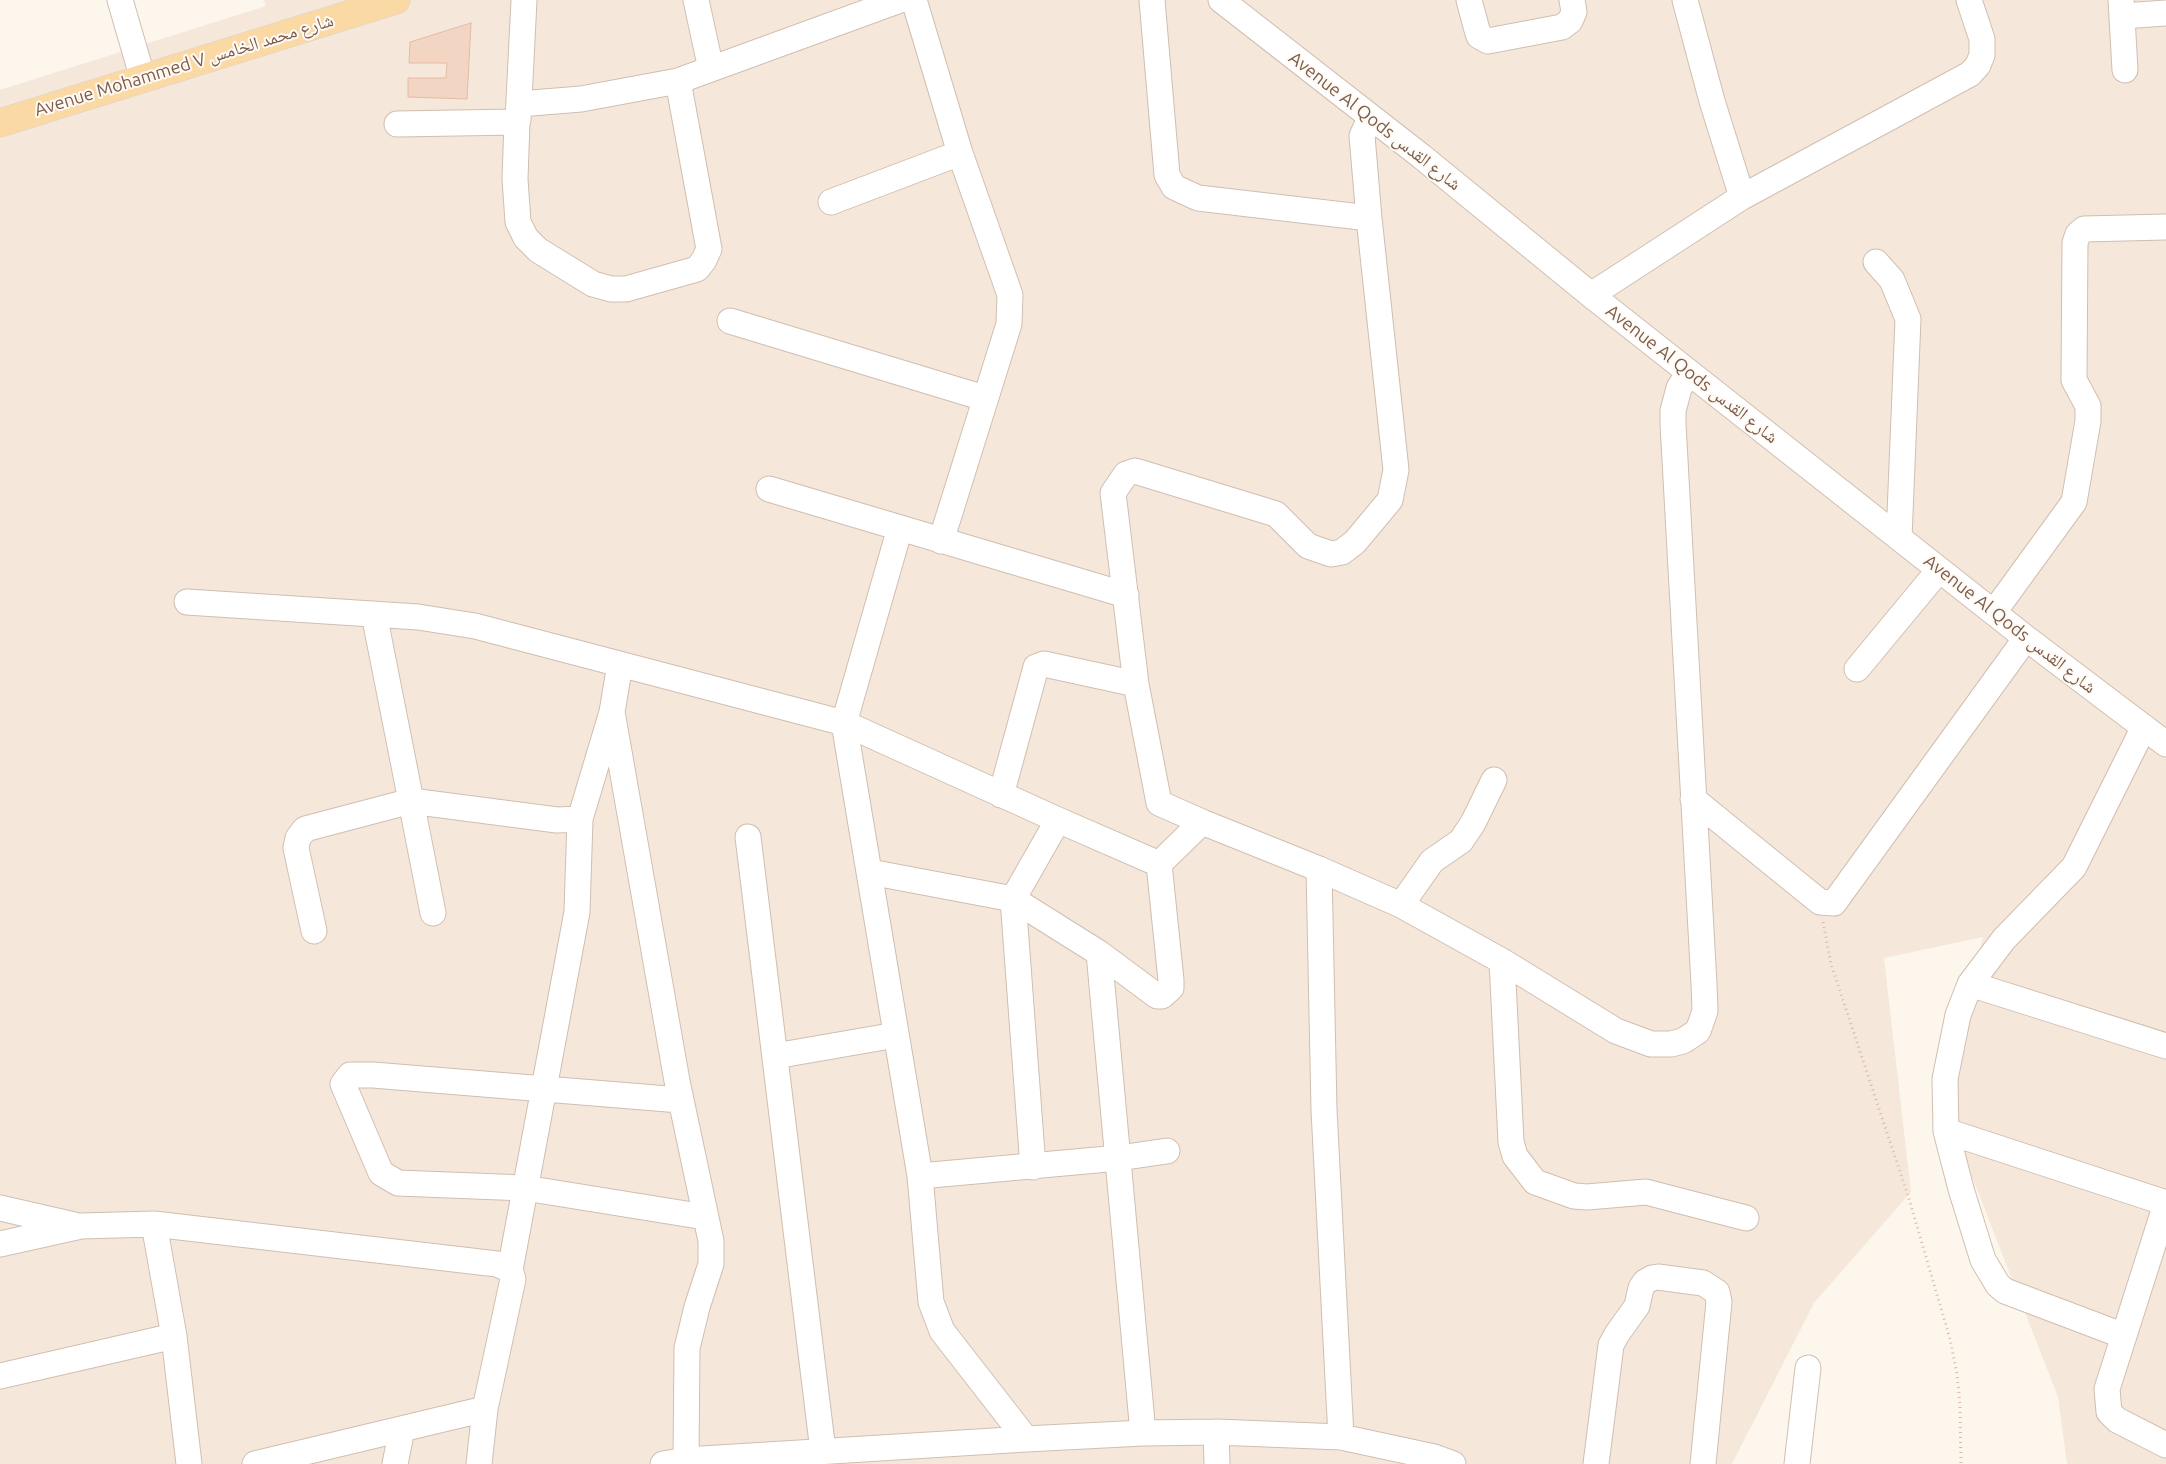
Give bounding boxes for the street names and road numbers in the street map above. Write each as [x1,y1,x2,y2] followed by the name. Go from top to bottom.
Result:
[32,9,336,121] street label: Avenue Mohammed V شارع محمد الخامس
[1285,47,1465,195] street label: Avenue Al Qods شارع القدس
[1602,300,1782,448] street label: Avenue Al Qods شارع القدس
[1920,550,2100,698] street label: Avenue Al Qods شارع القدس

